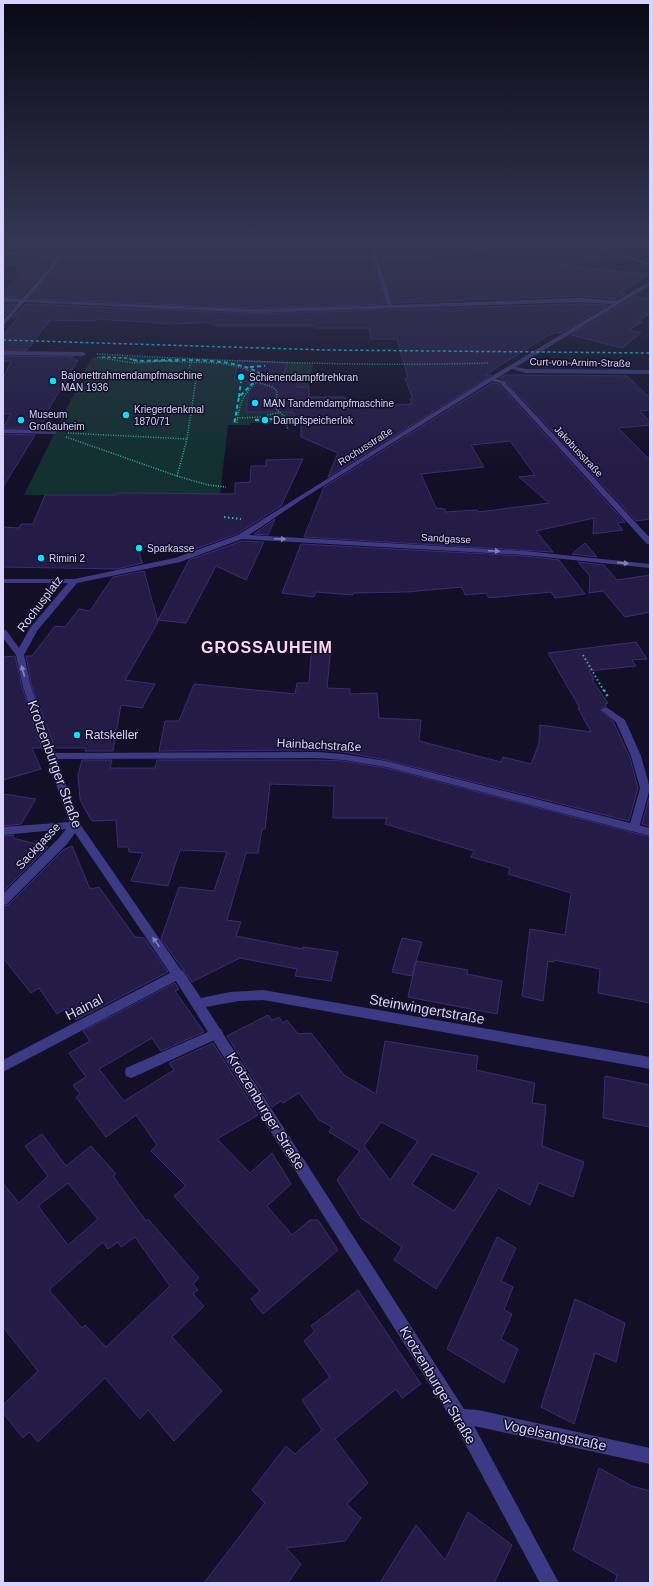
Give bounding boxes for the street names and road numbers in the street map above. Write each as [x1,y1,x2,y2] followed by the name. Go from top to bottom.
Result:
[529,356,631,369] street label: Curt-von-Arnim-Straße
[552,424,605,479] street label: Jakobusstraße
[336,425,395,468] street label: Rochusstraße
[421,532,472,545] street label: Sandgasse
[15,573,65,635] street label: Rochusplatz
[24,698,86,830] street label: Krotzenburger Straße
[276,736,362,754] street label: Hainbachstraße
[13,820,63,872] street label: Sackgasse
[63,991,105,1023] street label: Hainal
[368,991,486,1027] street label: Steinwingertstraße
[224,1050,309,1173] street label: Krotzenburger Straße
[396,1323,480,1447] street label: Krotzenburger Straße
[502,1416,608,1454] street label: Vogelsangstraße

